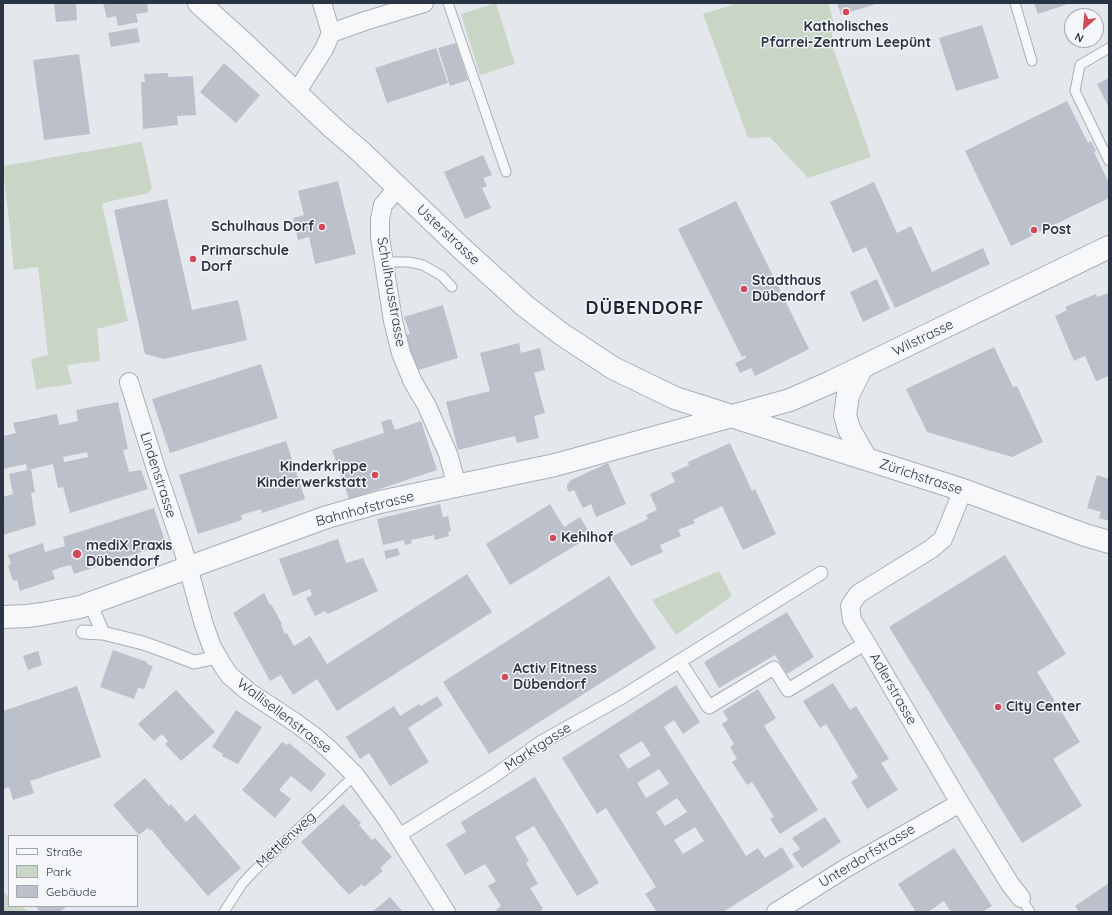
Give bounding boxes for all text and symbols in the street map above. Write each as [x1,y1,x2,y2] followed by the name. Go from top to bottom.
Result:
[841,7,851,17] marker: Katholisches Pfarrei-Zentrum Leepünt
[1064,8,1104,48] north arrow
[761,19,931,52] place label: Katholisches Pfarrei-Zentrum Leepünt
[1072,30,1086,46] text: N
[413,201,483,269] street label: Usterstrasse
[211,219,314,235] place label: Schulhaus Dorf
[317,222,327,232] marker: Schulhaus Dorf
[1042,222,1072,238] place label: Post
[1029,225,1039,235] marker: Post
[373,236,409,348] street label: Schulhausstrasse
[201,243,289,276] place label: Primarschule Dorf
[188,254,198,264] marker: Primarschule Dorf
[752,273,825,306] place label: Stadthaus Dübendorf
[739,284,749,294] marker: Stadthaus Dübendorf
[586,298,704,320] district label: DÜBENDORF
[890,316,956,360] street label: Wilstrasse
[136,430,180,520] street label: Lindenstrasse
[877,456,965,498] street label: Zürichstrasse
[257,459,367,492] place label: Kinderkrippe Kinderwerkstatt
[370,470,380,480] marker: Kinderkrippe Kinderwerkstatt
[314,488,416,530] street label: Bahnhofstrasse
[561,530,613,546] place label: Kehlhof
[548,533,558,543] marker: Kehlhof
[86,538,172,570] place label: mediX Praxis Dübendorf
[71,548,83,560] marker: mediX Praxis Dübendorf
[866,650,920,728] street label: Adlerstrasse
[513,661,597,694] place label: Activ Fitness Dübendorf
[500,672,510,682] marker: Activ Fitness Dübendorf
[233,675,335,757] street label: Wallisellenstrasse
[1006,699,1081,715] place label: City Center
[993,702,1003,712] marker: City Center
[502,719,574,775] street label: Marktgasse
[253,808,319,872] street label: Mettlenweg
[816,821,918,891] street label: Unterdorfstrasse
[8,835,138,907] legend
[46,844,83,859] text: Straße
[46,864,71,879] text: Park
[46,884,96,899] text: Gebäude

